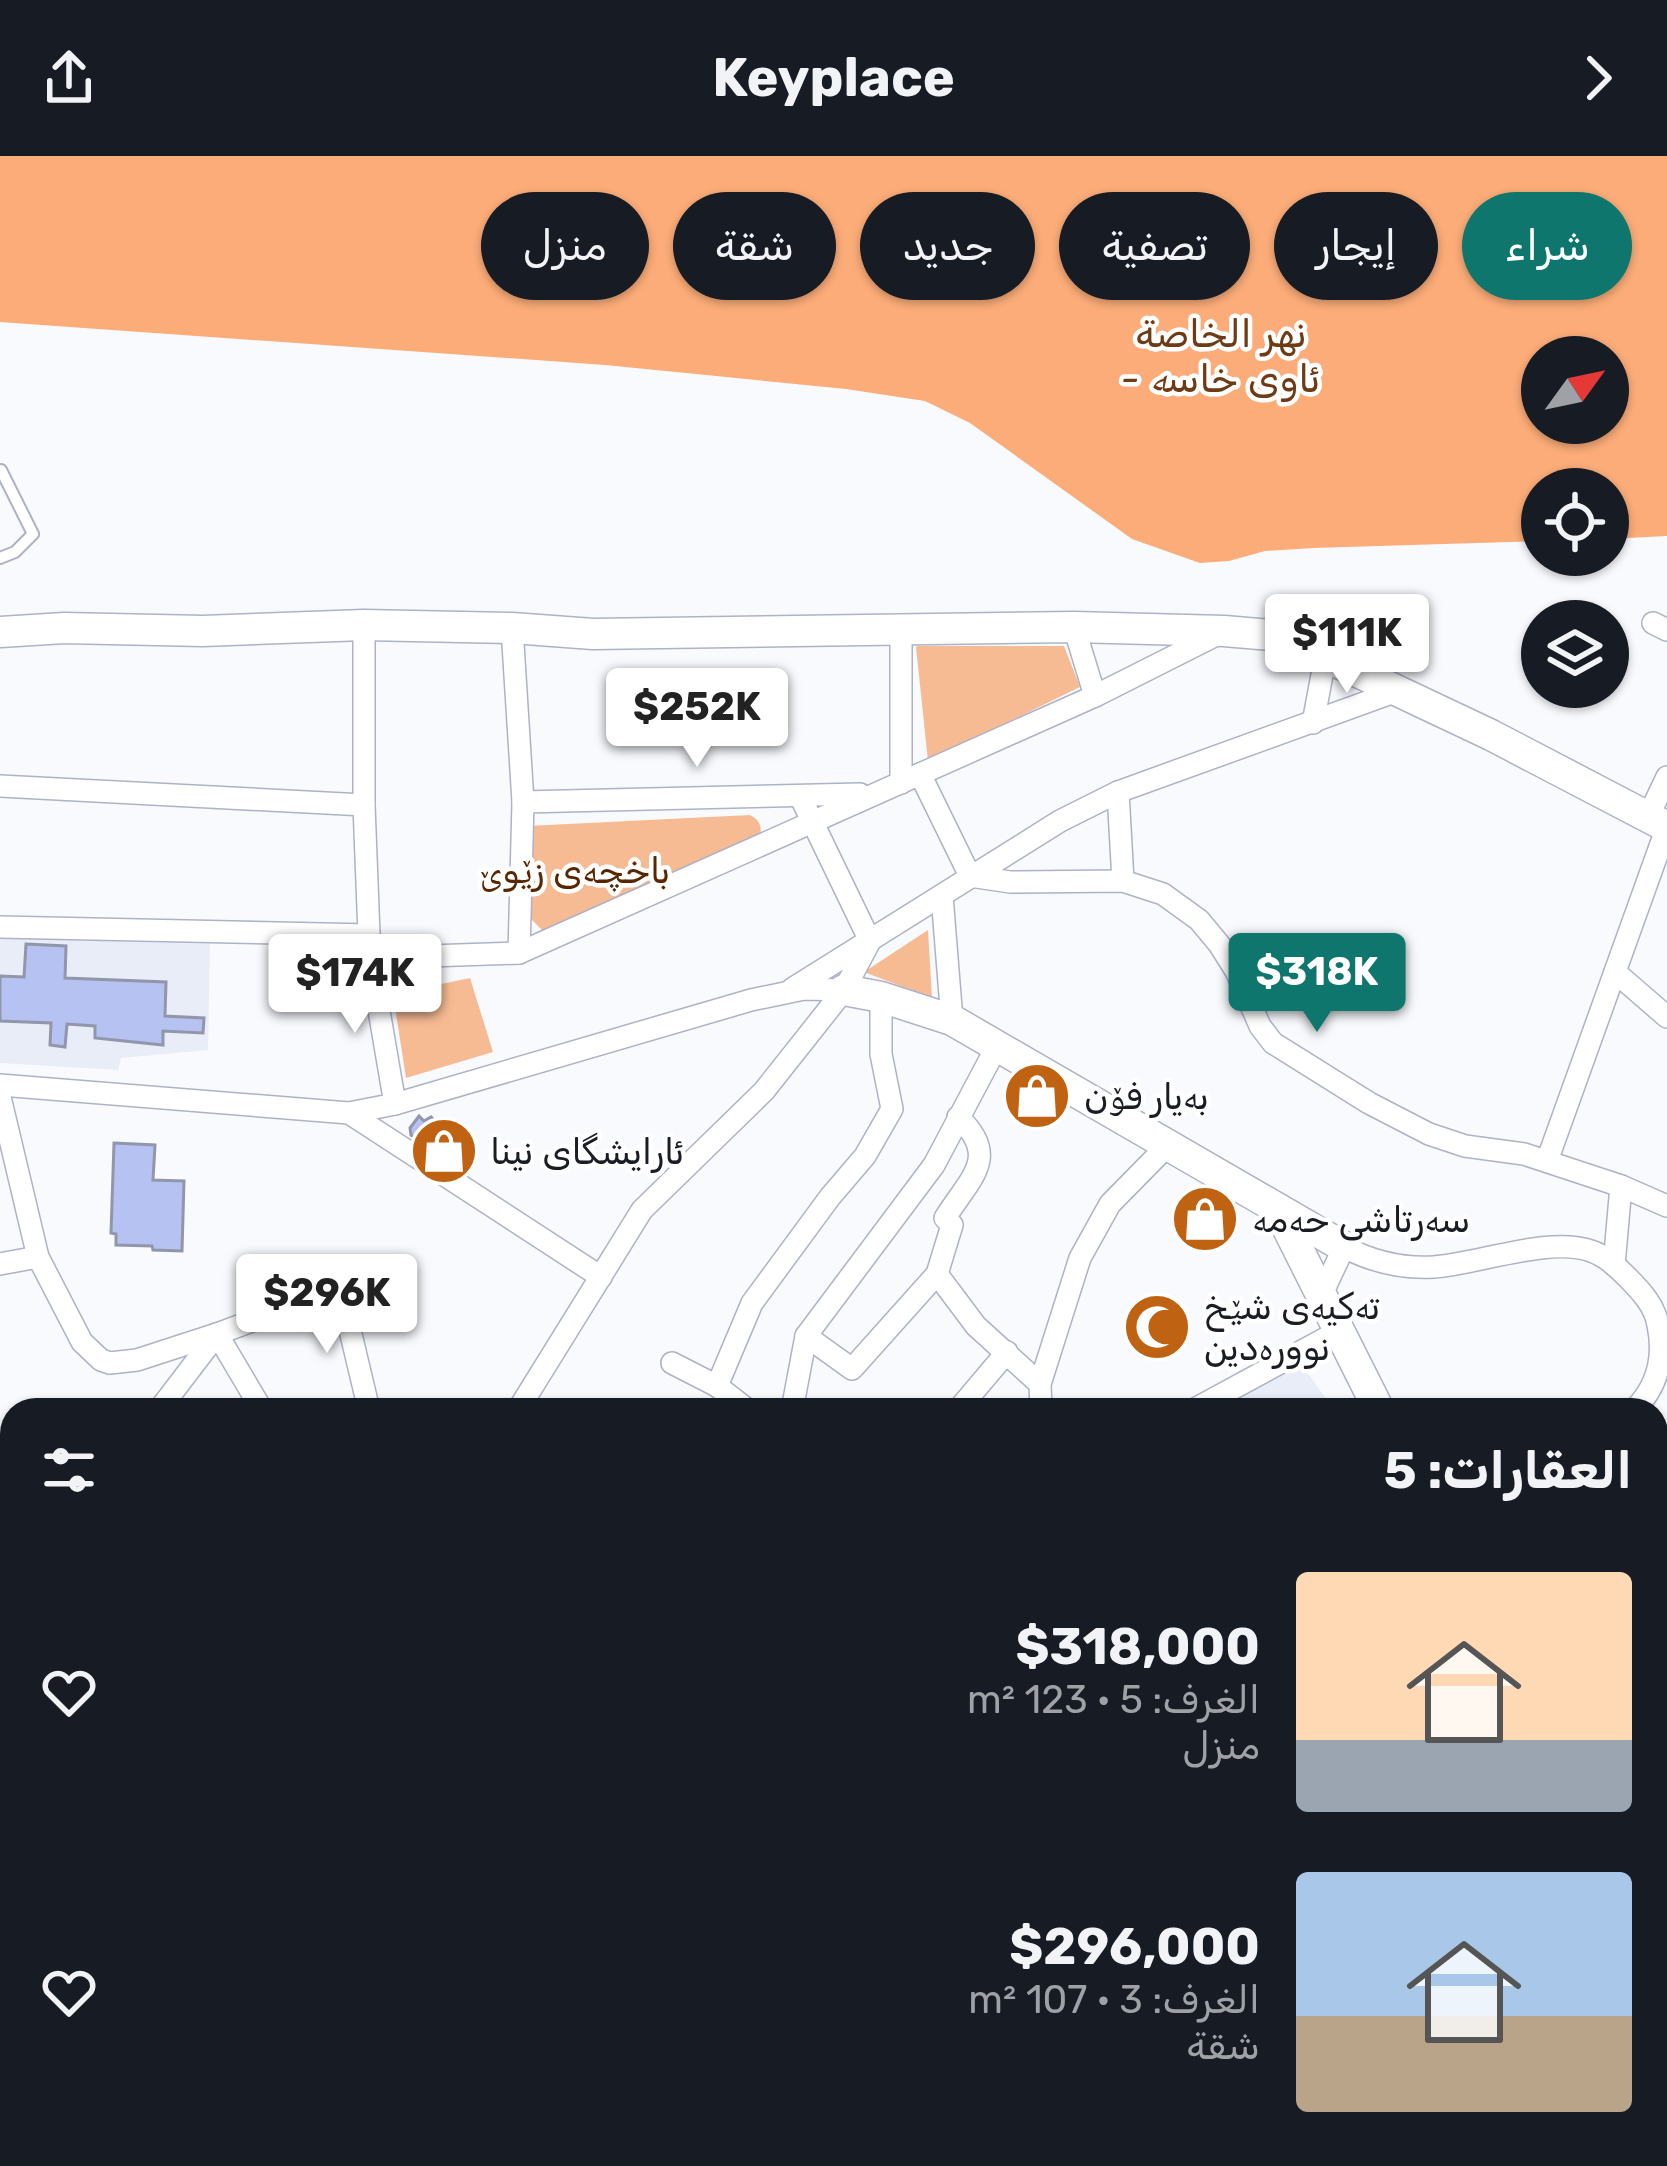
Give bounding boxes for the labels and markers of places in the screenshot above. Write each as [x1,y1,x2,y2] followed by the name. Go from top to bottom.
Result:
[1263,594,1431,696] pin: $111K
[613,668,781,770] pin: $252K
[1233,933,1401,1035] pin: $318K
[271,934,439,1036] pin: $174K
[1002,1061,1072,1131] shop icon: بەیار فۆن
[1084,1075,1209,1118] place label: بەیار فۆن
[409,1116,479,1186] shop icon: ئارایشگای نینا
[490,1130,685,1173] place label: ئارایشگای نینا
[1170,1184,1240,1254] shop icon: سەرتاشی حەمە
[1252,1198,1470,1241] place label: سەرتاشی حەمە
[243,1254,411,1356] pin: $296K
[1204,1285,1380,1369] place label: تەکیەی شێخ نوورەدین
[1122,1292,1192,1362] mosque icon: تەکیەی شێخ نوورەدین

